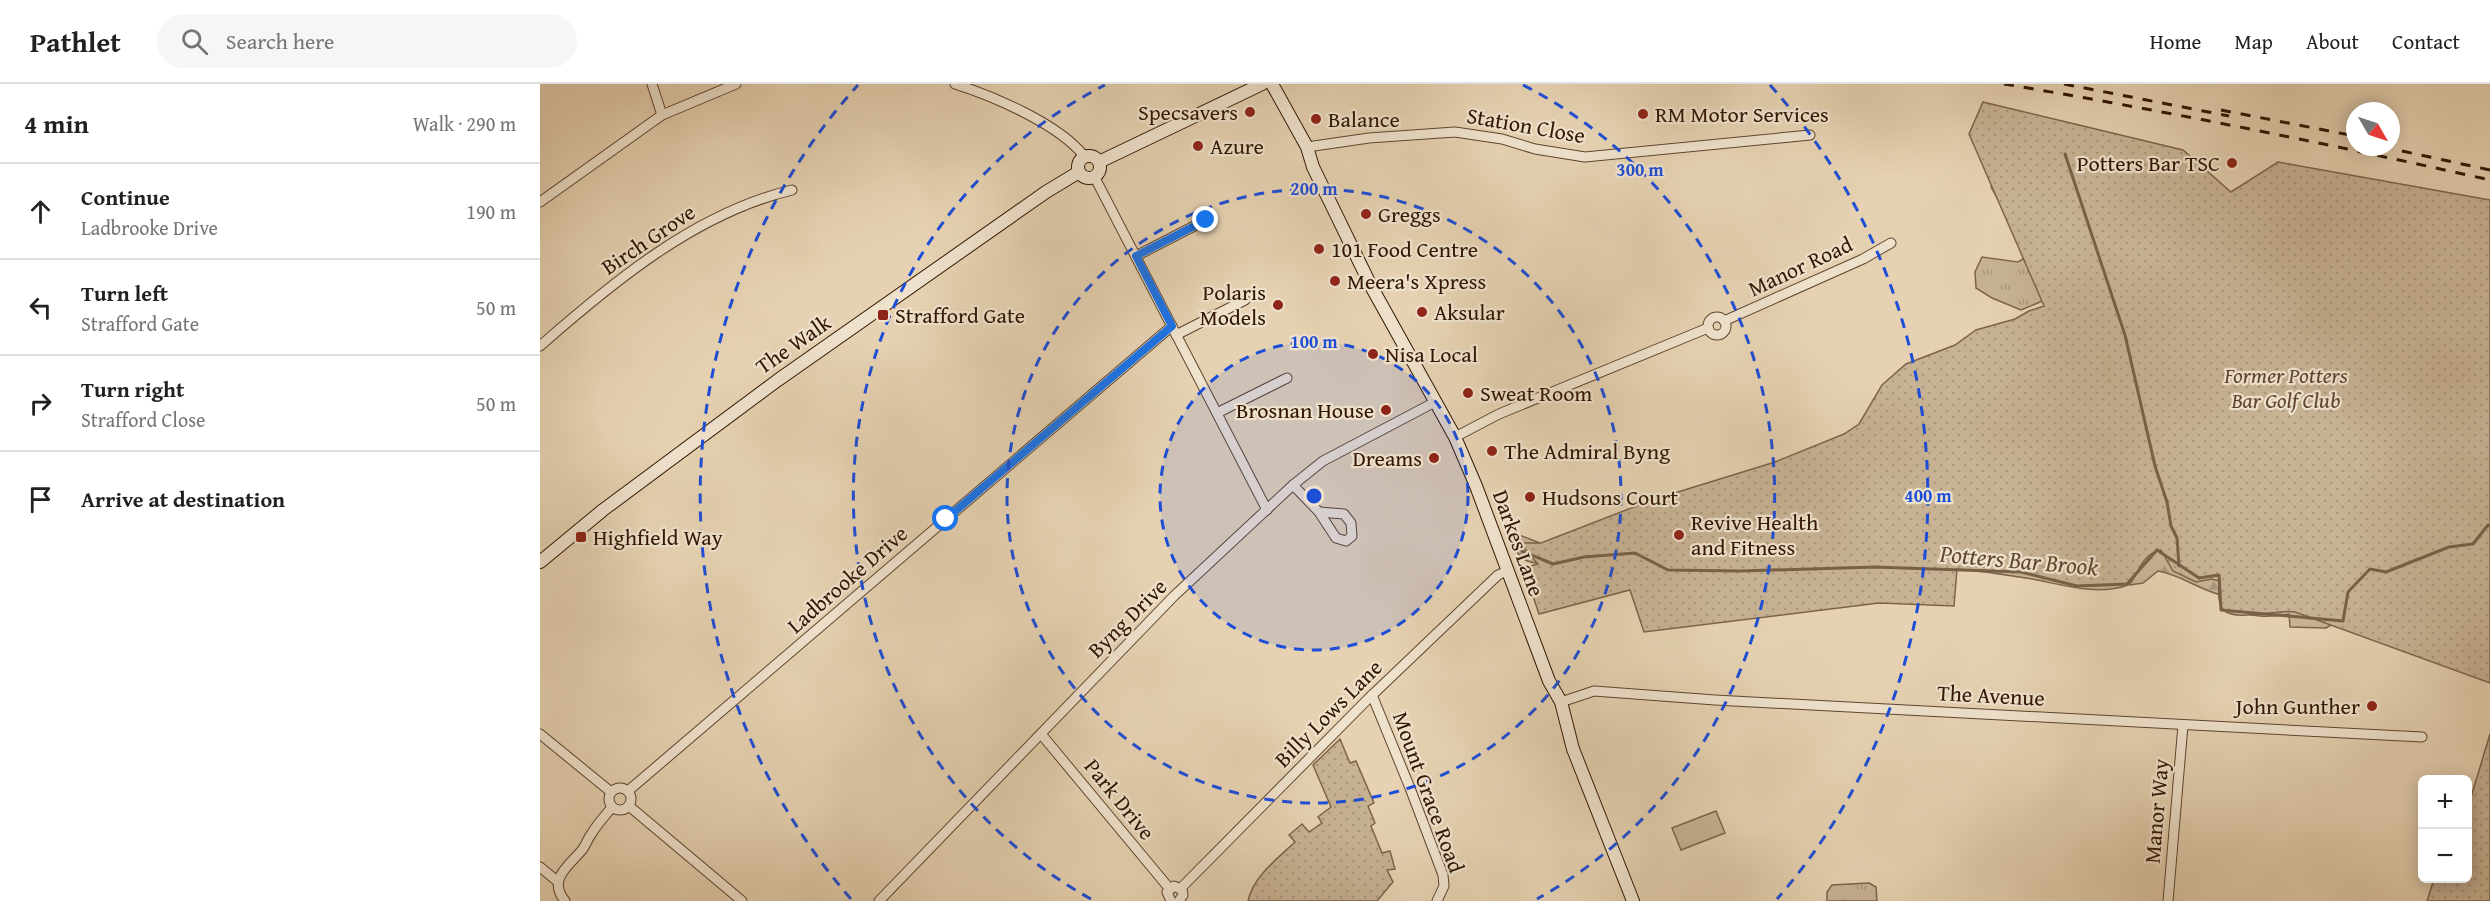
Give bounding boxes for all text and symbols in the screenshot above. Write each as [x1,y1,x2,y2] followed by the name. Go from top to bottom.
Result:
[157,14,577,68] search box
[30,21,121,62] text: Pathlet
[178,25,211,58] icon: search
[226,25,334,57] text: Search here
[2150,26,2201,57] text: Home
[2234,26,2273,57] text: Map
[2306,26,2359,57] text: About
[2392,26,2460,57] text: Contact
[1138,96,1238,128] place label: Specsavers
[1655,98,1829,130] place label: RM Motor Services
[1464,99,1588,151] street label: Station Close
[2346,102,2400,156] north arrow
[1328,103,1400,135] place label: Balance
[24,104,89,143] text: 4 min
[1243,105,1257,119] marker: Specsavers
[1636,107,1650,121] marker: RM Motor Services
[413,109,516,138] text: Walk · 290 m
[1309,112,1323,126] marker: Balance
[1210,130,1264,162] place label: Azure
[1191,139,1205,153] marker: Azure
[2077,147,2220,179] place label: Potters Bar TSC
[1616,156,1664,183] text: 300 m
[2225,156,2239,170] marker: Potters Bar TSC
[1290,175,1338,202] text: 200 m
[81,181,170,213] text: Continue
[24,195,57,228] icon: ahead
[595,196,701,282] street label: Birch Grove
[466,197,516,226] text: 190 m
[1378,198,1441,230] place label: Greggs
[1192,206,1218,232] route end
[1359,207,1373,221] marker: Greggs
[81,213,218,242] text: Ladbrooke Drive
[1742,228,1858,304] street label: Manor Road
[1331,233,1478,265] place label: 101 Food Centre
[1312,242,1326,256] marker: 101 Food Centre
[1347,265,1486,297] place label: Meera's Xpress
[1328,274,1342,288] marker: Meera's Xpress
[1200,276,1266,333] place label: Polaris Models
[81,277,168,309] text: Turn left
[24,291,57,324] icon: left
[476,293,516,322] text: 50 m
[1434,296,1505,328] place label: Aksular
[1271,298,1285,312] marker: Polaris Models
[895,299,1025,331] place label: Strafford Gate
[1415,305,1429,319] marker: Aksular
[749,306,838,382] street label: The Walk
[876,308,890,322] marker: Strafford Gate
[81,309,199,338] text: Strafford Gate
[1290,328,1338,355] text: 100 m
[1385,338,1478,370] place label: Nisa Local
[1366,347,1380,361] marker: Nisa Local
[2223,359,2348,416] park label: Former Potters Bar Golf Club
[81,373,184,405] text: Turn right
[1480,377,1592,409] place label: Sweat Room
[1461,386,1475,400] marker: Sweat Room
[24,387,57,420] icon: right
[476,389,516,418] text: 50 m
[1236,394,1374,426] place label: Brosnan House
[1379,403,1393,417] marker: Brosnan House
[81,405,206,434] text: Strafford Close
[1504,435,1670,467] place label: The Admiral Byng
[1352,442,1422,474] place label: Dreams
[1485,444,1499,458] marker: The Admiral Byng
[1427,451,1441,465] marker: Dreams
[1542,481,1678,513] place label: Hudsons Court
[1904,482,1952,509] text: 400 m
[24,483,57,516] icon: arrive
[81,483,285,515] text: Arrive at destination
[1485,485,1553,601] street label: Darkes Lane
[1304,486,1324,506] centre of rings
[1523,490,1537,504] marker: Hudsons Court
[932,505,958,531] route start
[1691,506,1819,563] place label: Revive Health and Fitness
[780,517,914,641] street label: Ladbrooke Drive
[593,521,723,553] place label: Highfield Way
[1672,528,1686,542] marker: Revive Health and Fitness
[574,530,588,544] marker: Highfield Way
[1937,536,2100,584] water label: Potters Bar Brook
[1080,571,1174,665] street label: Byng Drive
[1267,652,1389,774] street label: Billy Lows Lane
[1937,676,2045,714] street label: The Avenue
[2233,690,2360,722] place label: John Gunther
[2365,699,2379,713] marker: John Gunther
[1385,707,1473,877] street label: Mount Grace Road
[1077,751,1163,847] street label: Park Drive
[2135,757,2177,865] street label: Manor Way
[2418,775,2472,883] map controls
[2418,775,2472,829] button: +
[2418,829,2472,883] button: −

